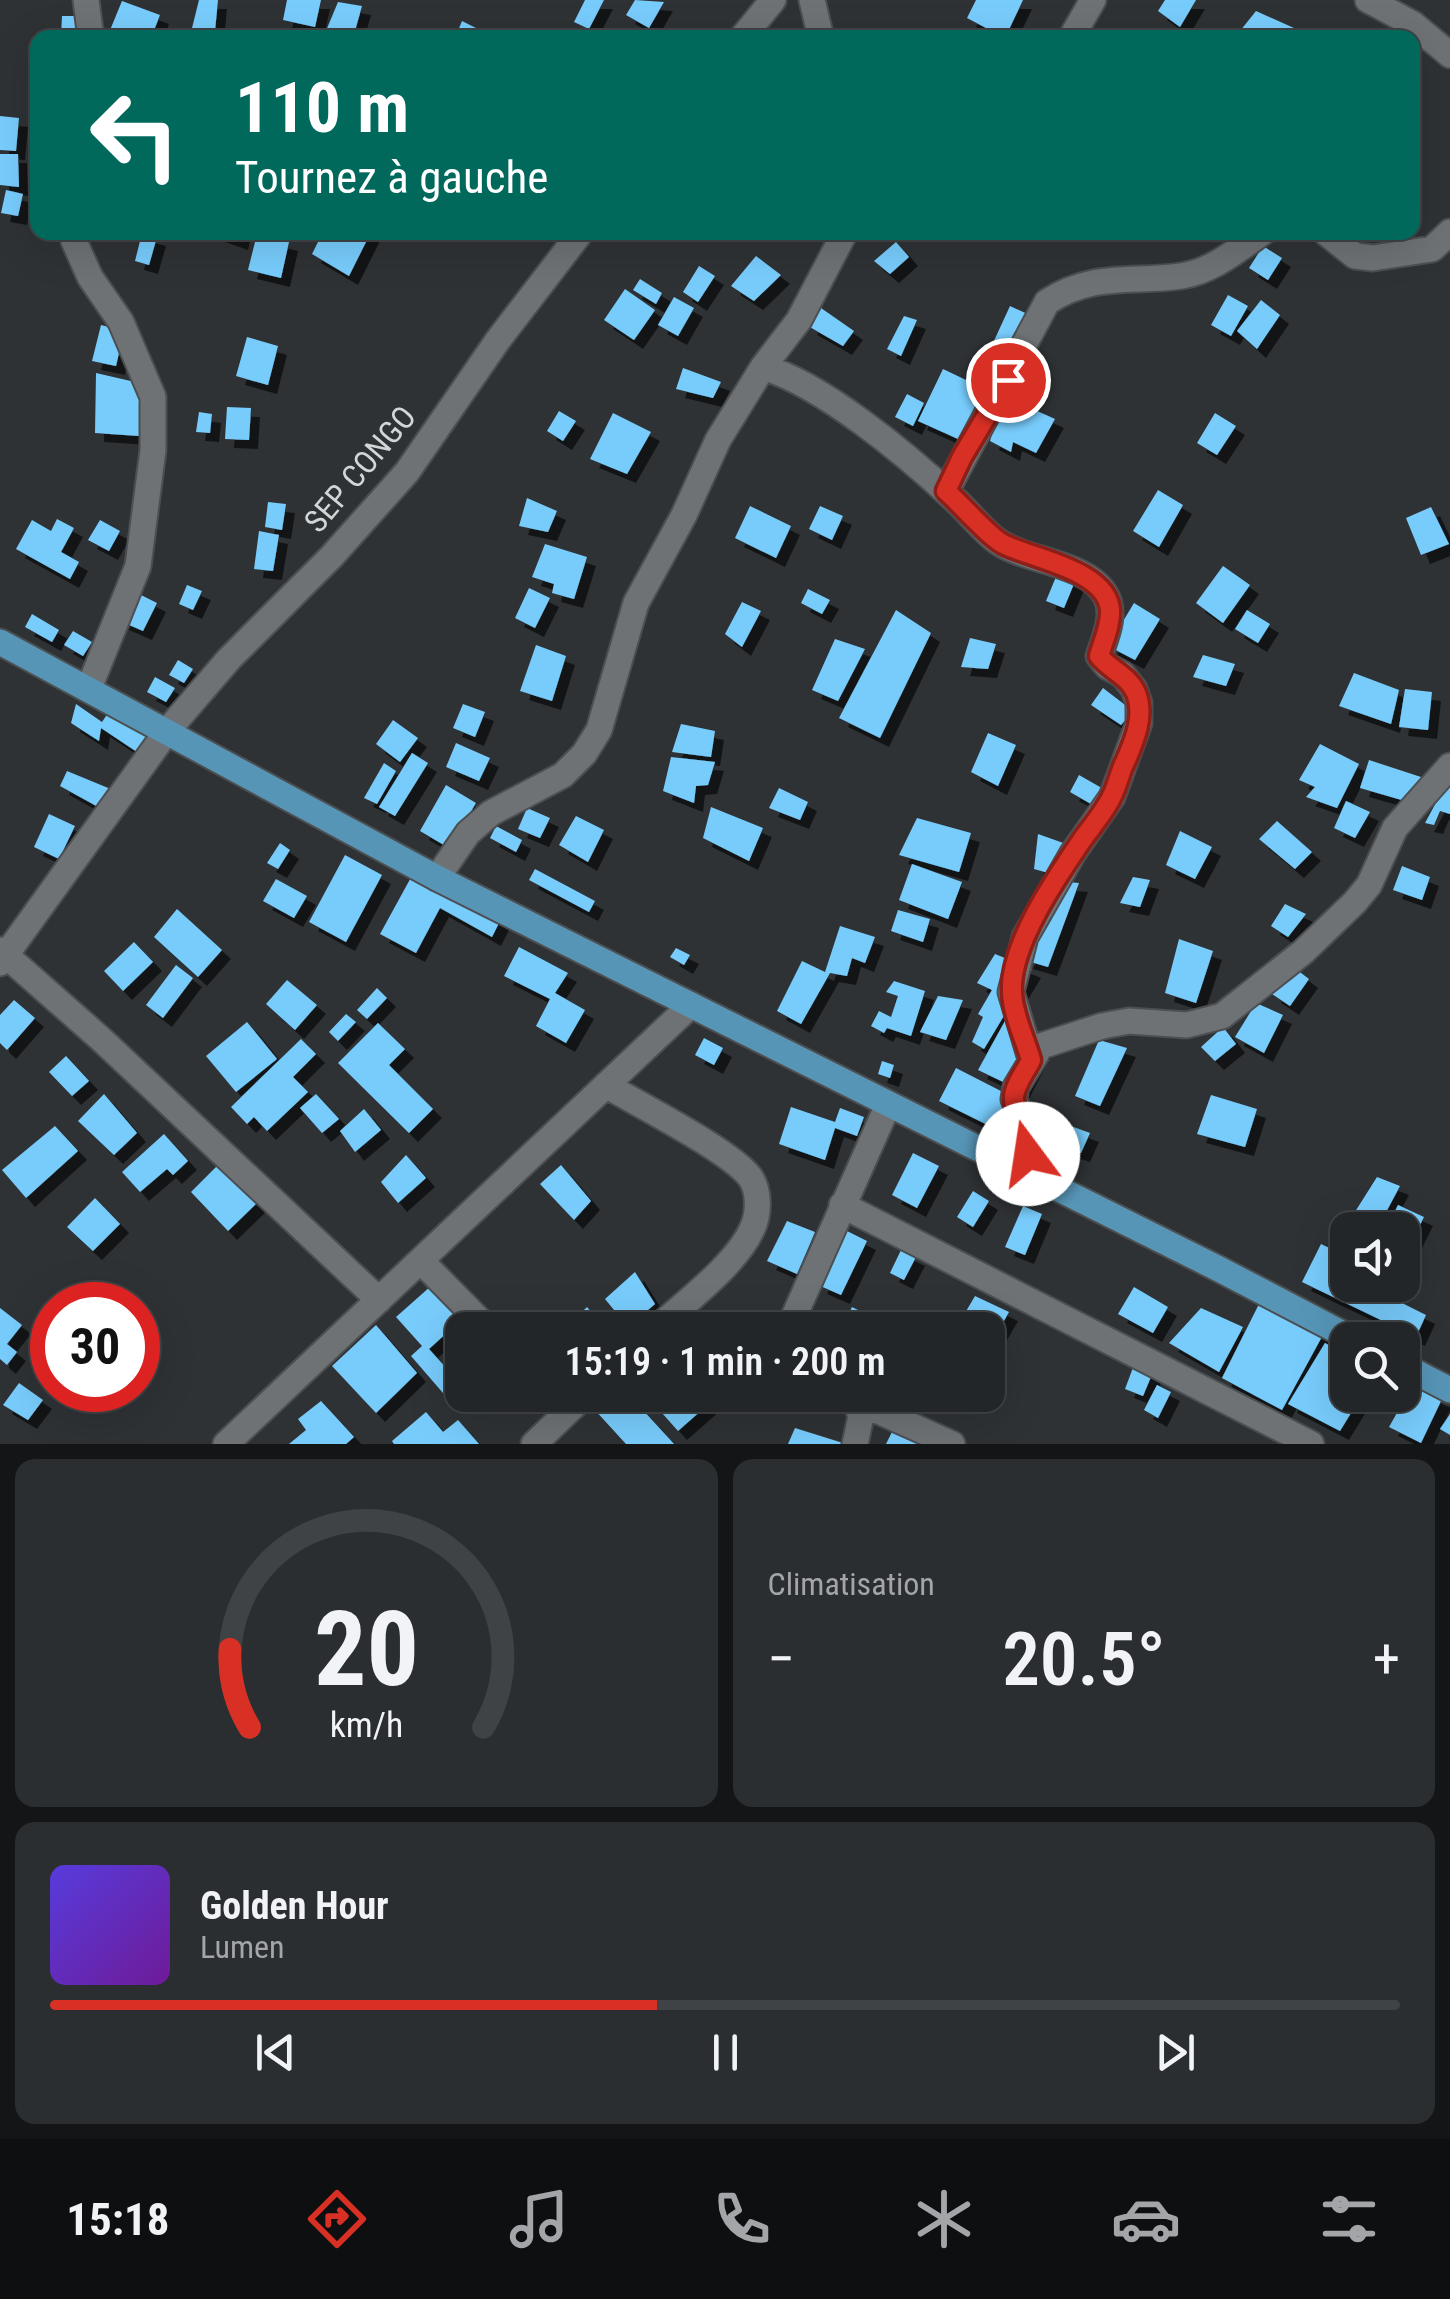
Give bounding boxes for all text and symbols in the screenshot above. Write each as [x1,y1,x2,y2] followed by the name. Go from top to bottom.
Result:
[235,67,409,149] text: 110 m
[70,70,200,200] icon: left
[235,151,548,204] text: Tournez à gauche
[966,338,1051,423] pin
[981,353,1036,408] icon: arrive
[296,398,424,540] street label: SEP CONGO
[976,1102,1080,1206] position arrow
[1330,1212,1420,1412] map controls
[1330,1212,1420,1302] button: sound
[30,1282,160,1412] speed limit sign: 30
[1330,1322,1420,1412] button: search
[565,1340,885,1384] text: 15:19 · 1 min · 200 m
[768,1565,935,1603] text: Climatisation
[314,1589,419,1710] text: 20
[1002,1615,1166,1703] text: 20.5°
[768,1627,795,1691] text: −
[1373,1627,1400,1691] text: +
[329,1704,403,1746] text: km/h
[200,1884,389,1928] text: Golden Hour
[200,1928,285,1966] text: Lumen
[248,2025,303,2080] icon: previous
[698,2025,753,2080] icon: pause
[1148,2025,1203,2080] icon: next
[302,2184,372,2254] icon: directions
[504,2184,574,2254] icon: music
[707,2184,777,2254] icon: phone
[909,2184,979,2254] icon: climate
[1111,2184,1181,2254] icon: car
[1314,2184,1384,2254] icon: filters
[66,2193,169,2246] text: 15:18

